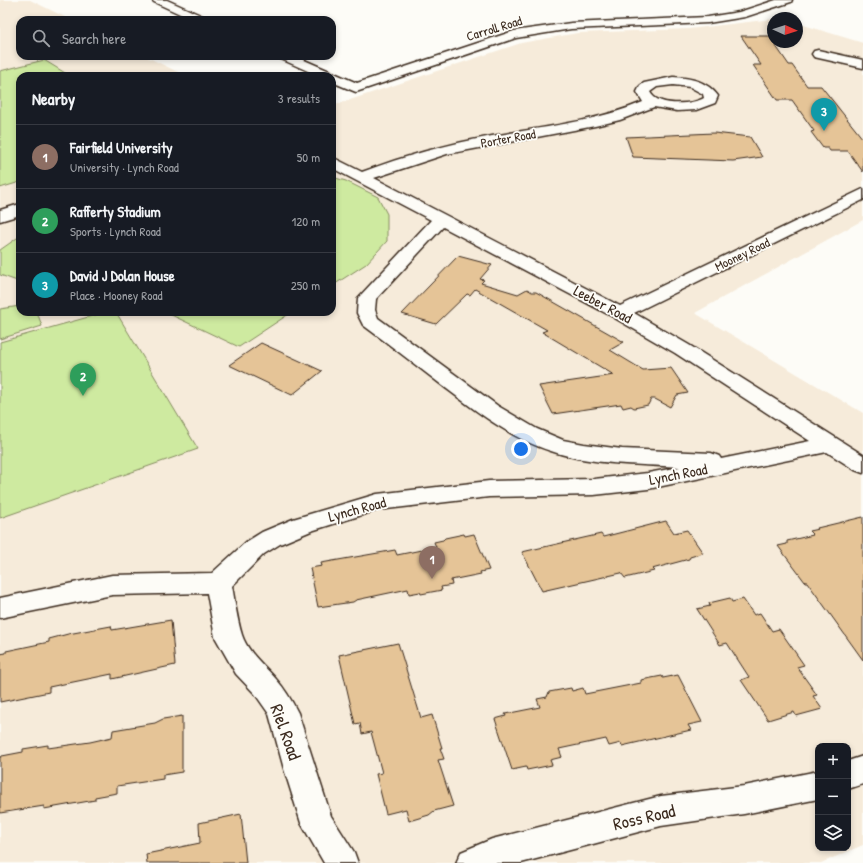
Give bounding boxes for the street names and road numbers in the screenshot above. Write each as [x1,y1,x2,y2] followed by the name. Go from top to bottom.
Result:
[464,11,524,45] street label: Carroll Road
[479,124,537,152] street label: Porter Road
[712,233,772,275] street label: Mooney Road
[570,280,636,328] street label: Leeber Road
[647,458,709,490] street label: Lynch Road
[326,491,388,527] street label: Lynch Road
[264,701,308,763] street label: Riel Road
[611,798,677,836] street label: Ross Road

